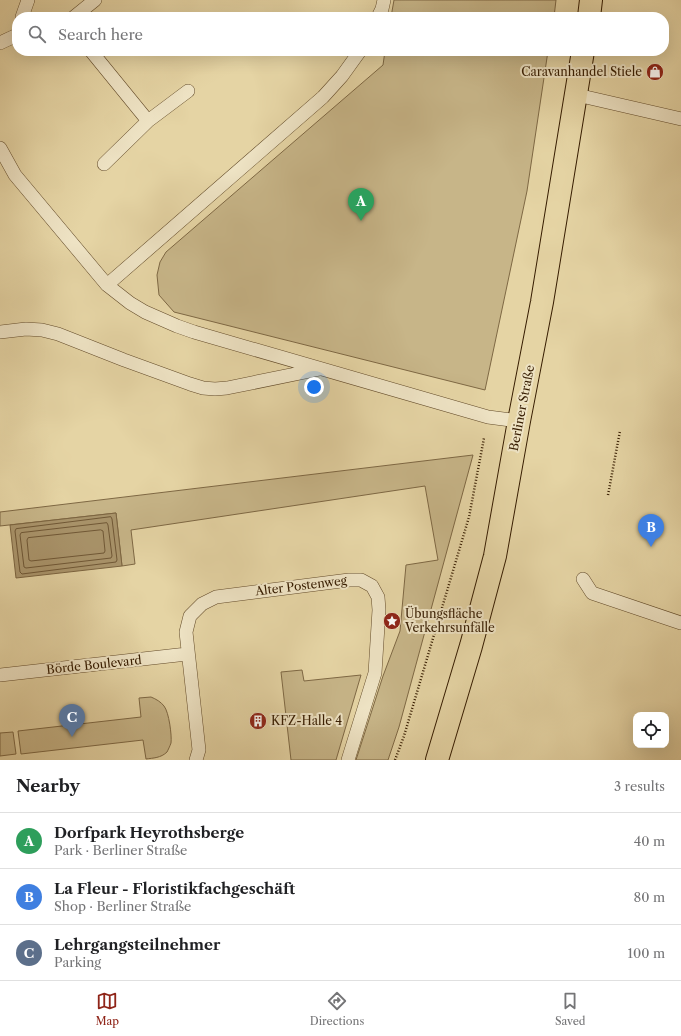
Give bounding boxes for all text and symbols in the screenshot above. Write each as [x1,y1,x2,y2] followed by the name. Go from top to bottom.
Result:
[12,12,669,56] search box
[26,23,48,45] icon: search
[58,25,143,44] text: Search here
[645,62,665,82] shop icon: Caravanhandel Stiele
[521,64,642,79] place label: Caravanhandel Stiele
[348,188,374,221] pin: A
[506,363,537,452] street label: Berliner Straße
[304,377,324,397] your location
[638,514,664,547] pin: B
[253,572,348,599] street label: Alter Postenweg
[404,605,495,635] place label: Übungsfläche Verkehrsunfälle
[382,611,402,631] place icon: Übungsfläche Verkehrsunfälle
[46,652,143,677] street label: Börde Boulevard
[59,704,85,737] pin: C
[248,711,268,731] building icon: KFZ-Halle 4
[633,712,669,748] map controls
[633,712,669,748] button: locate
[271,713,342,728] place label: KFZ-Halle 4
[16,776,80,796] text: Nearby
[614,778,665,794] text: 3 results
[54,823,244,842] text: Dorfpark Heyrothsberge
[24,833,34,849] text: A
[634,833,665,849] text: 40 m
[54,842,187,858] text: Park · Berliner Straße
[54,879,295,898] text: La Fleur - Floristikfachgeschäft
[24,889,34,905] text: B
[633,889,665,905] text: 80 m
[54,898,191,914] text: Shop · Berliner Straße
[54,935,220,954] text: Lehrgangsteilnehmer
[24,945,34,961] text: C
[627,945,665,961] text: 100 m
[54,954,101,970] text: Parking
[95,990,119,1028] tab: Map
[310,990,364,1028] tab: Directions
[555,990,586,1028] tab: Saved

